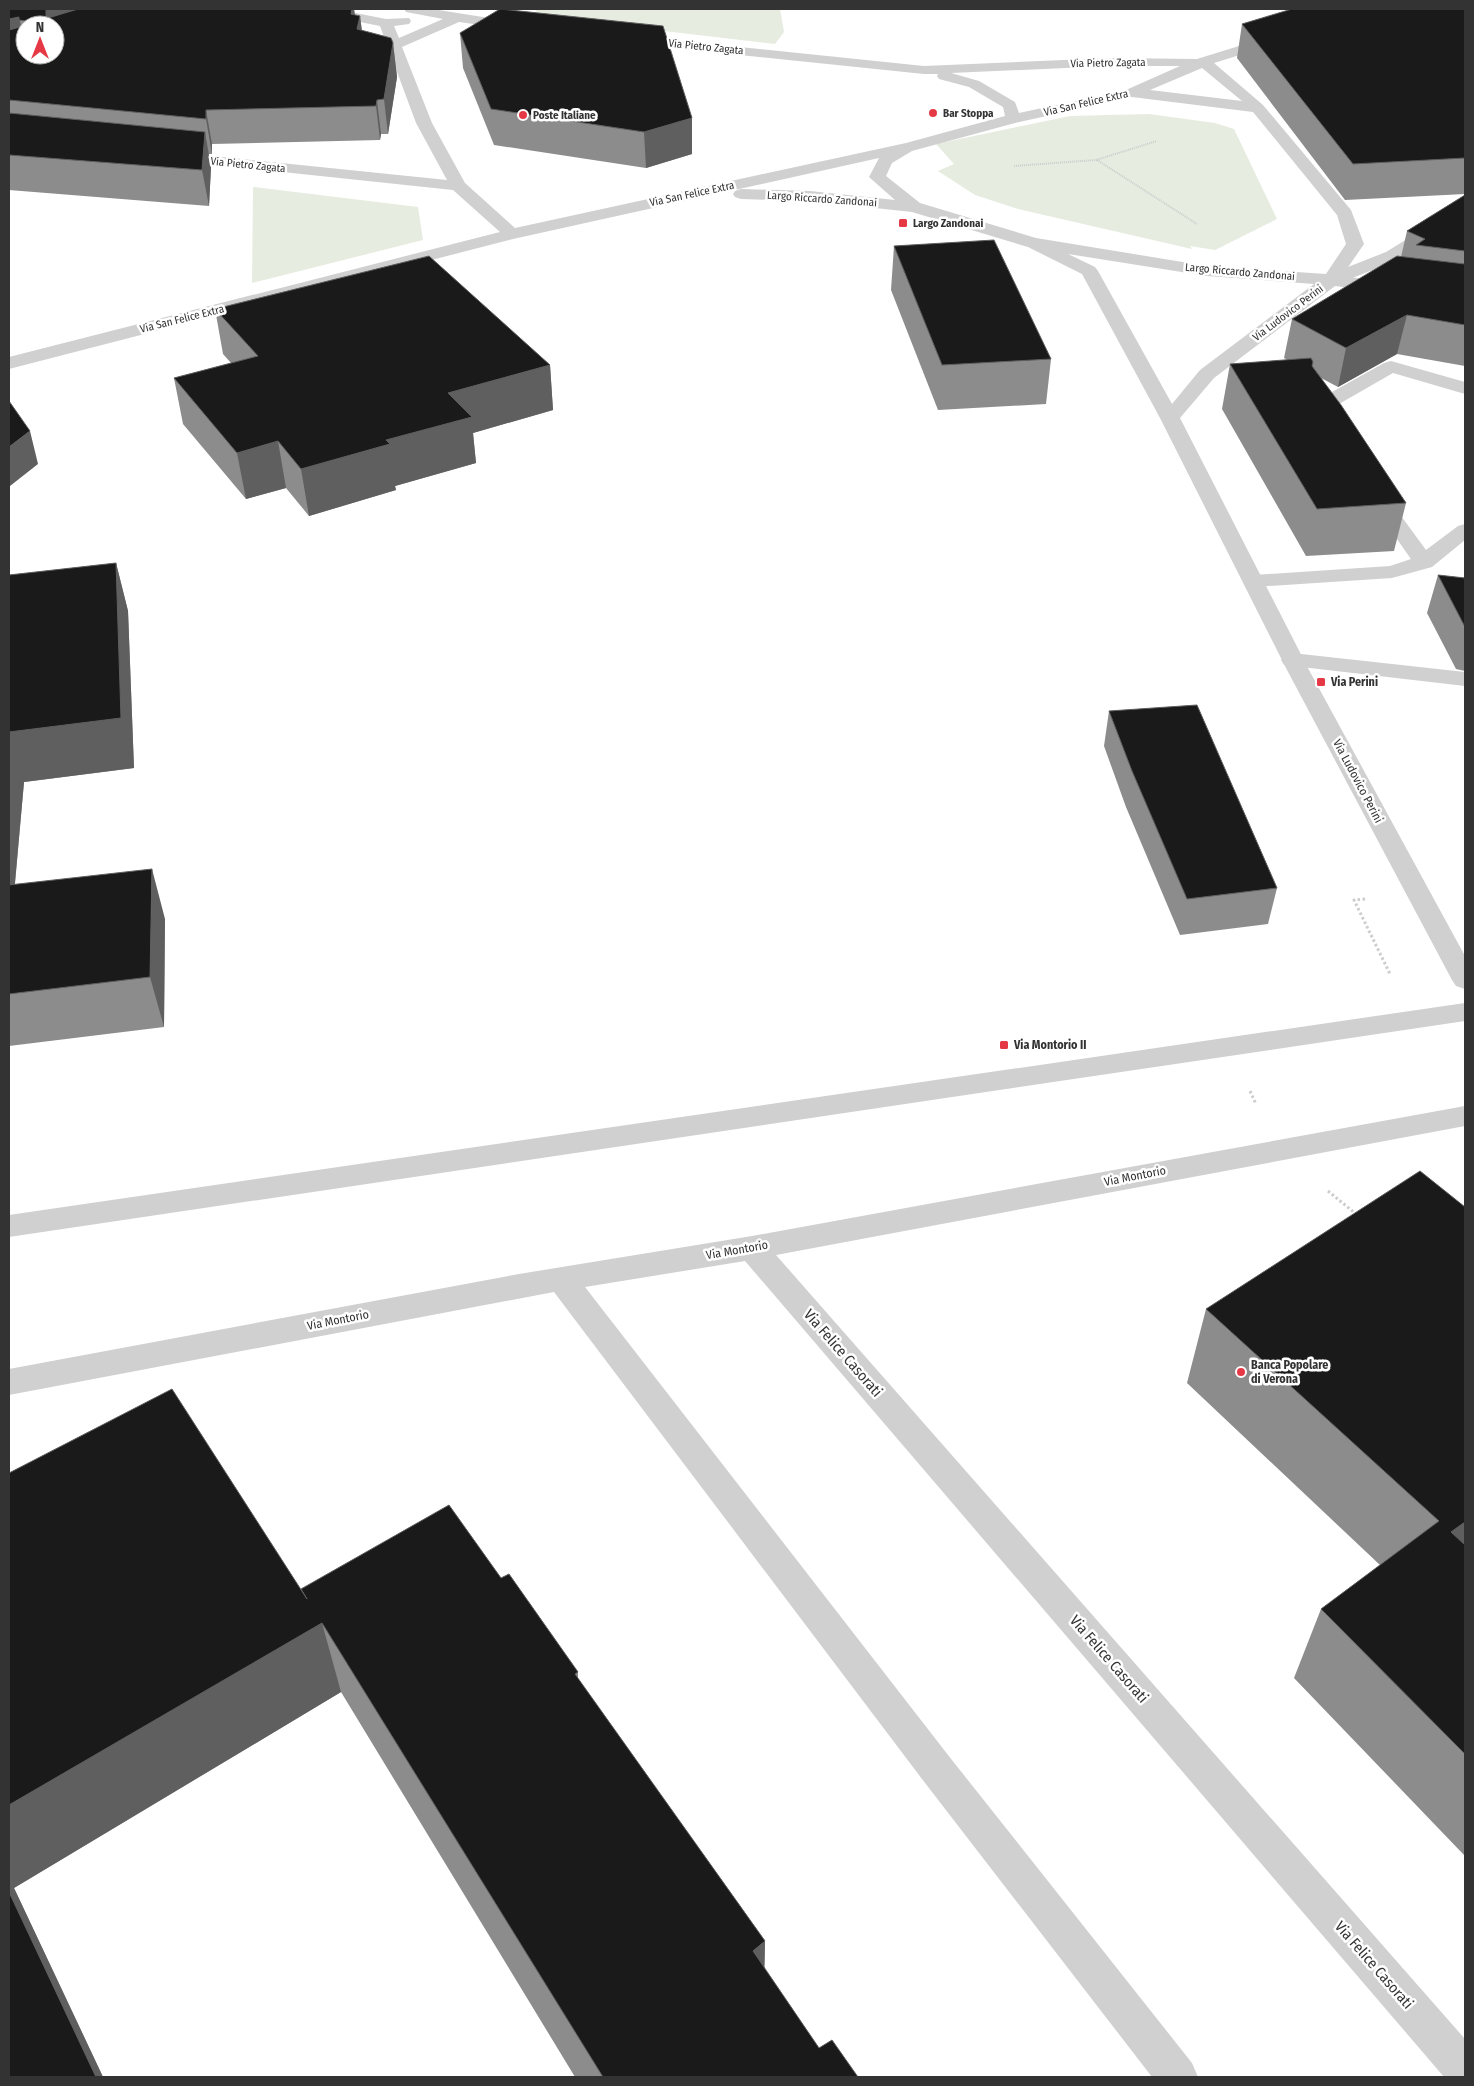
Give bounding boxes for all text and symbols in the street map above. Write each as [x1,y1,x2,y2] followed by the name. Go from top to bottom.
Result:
[15,15,65,65] north arrow
[36,19,44,36] text: N
[668,37,744,57] street label: Via Pietro Zagata
[1070,56,1146,70] street label: Via Pietro Zagata
[1043,87,1129,119] street label: Via San Felice Extra
[927,107,939,119] marker: Bar Stoppa
[943,107,994,120] place label: Bar Stoppa
[517,109,529,121] marker: Poste Italiane
[533,109,596,122] place label: Poste Italiane
[210,155,286,175] street label: Via Pietro Zagata
[649,179,735,209] street label: Via San Felice Extra
[767,189,878,209] street label: Largo Riccardo Zandonai
[897,217,909,229] marker: Largo Zandonai
[913,217,983,230] place label: Largo Zandonai
[1185,261,1296,283] street label: Largo Riccardo Zandonai
[1250,282,1326,344] street label: Via Ludovico Perini
[139,302,225,336] street label: Via San Felice Extra
[1330,675,1378,689] place label: Via Perini
[1315,676,1327,688] marker: Via Perini
[1330,737,1386,825] street label: Via Ludovico Perini
[1013,1038,1086,1052] place label: Via Montorio II
[998,1039,1010,1051] marker: Via Montorio II
[1103,1163,1167,1189] street label: Via Montorio
[705,1238,769,1262] street label: Via Montorio
[800,1305,886,1401] street label: Via Felice Casorati
[306,1307,370,1333] street label: Via Montorio
[1251,1358,1328,1386] place label: Banca Popolare di Verona
[1235,1366,1247,1378] marker: Banca Popolare di Verona
[1066,1611,1152,1707] street label: Via Felice Casorati
[1331,1917,1417,2013] street label: Via Felice Casorati

